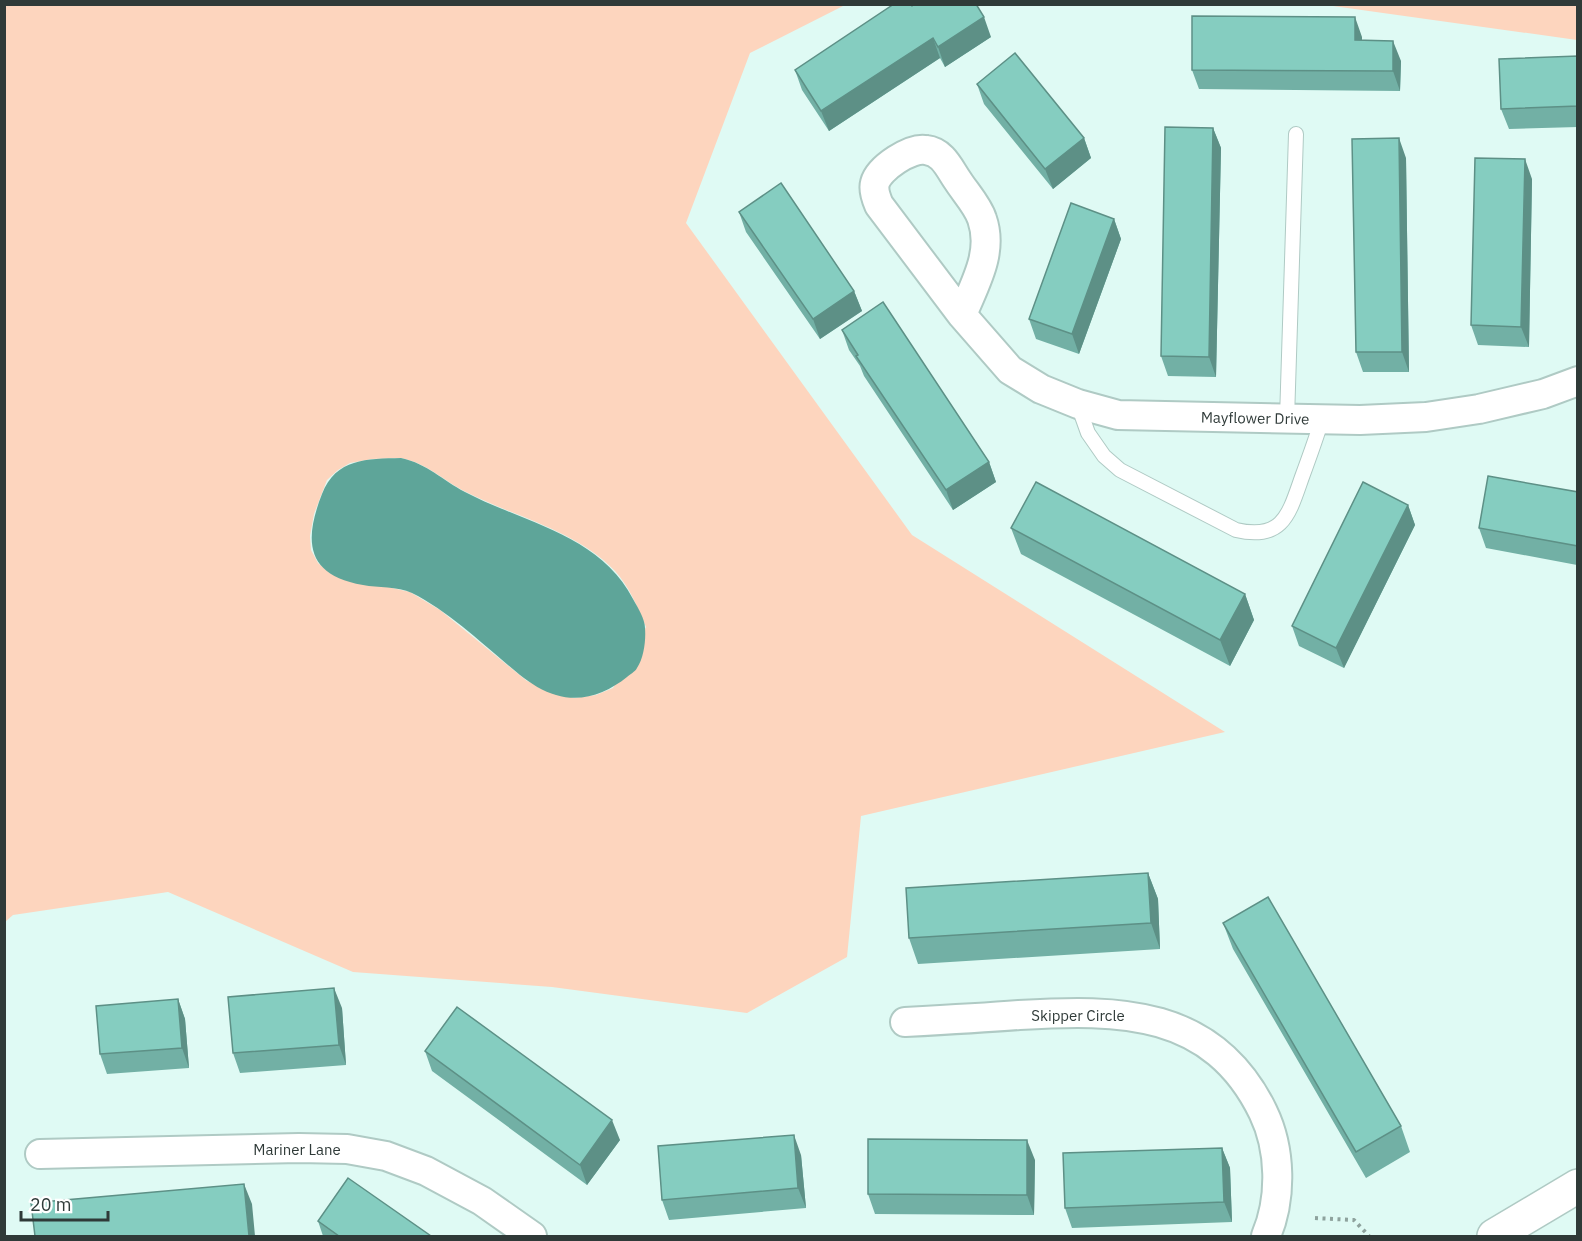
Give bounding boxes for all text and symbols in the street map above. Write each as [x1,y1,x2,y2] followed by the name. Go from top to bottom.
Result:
[1201,408,1309,428] street label: Mayflower Drive
[1031,1006,1125,1025] street label: Skipper Circle
[253,1140,341,1159] street label: Mariner Lane
[21,1184,108,1222] scale bar
[30,1193,72,1216] text: 20 m

